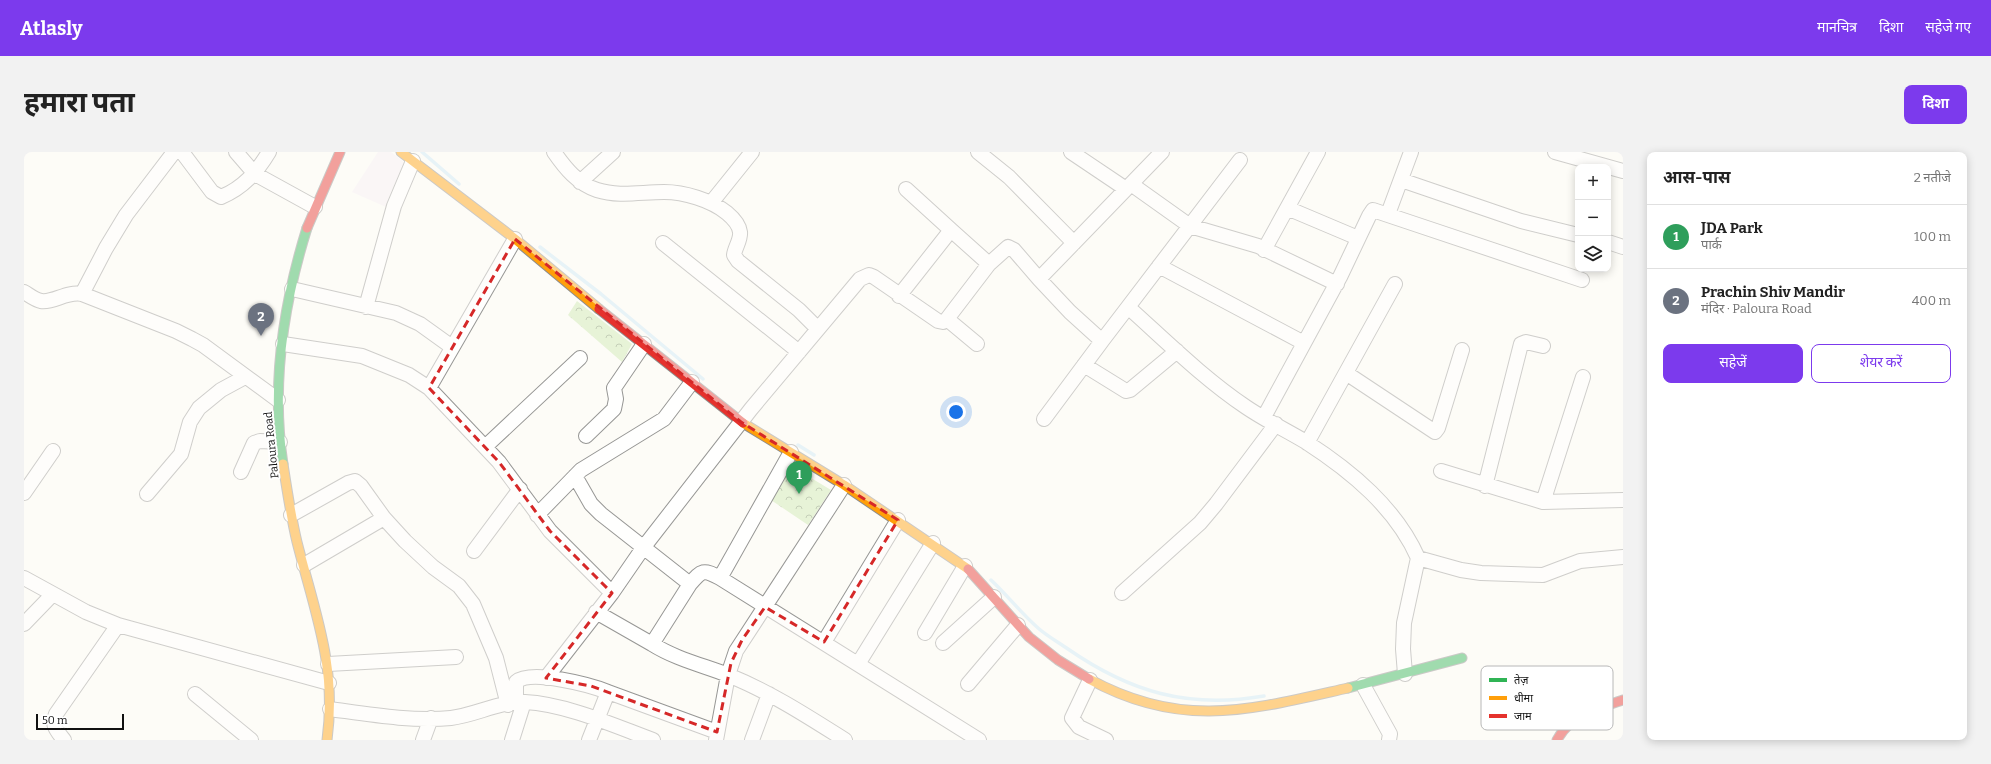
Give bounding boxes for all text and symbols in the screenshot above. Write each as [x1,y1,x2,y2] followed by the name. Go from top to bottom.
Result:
[20,17,82,40] text: Atlasly
[1817,19,1857,36] text: मानचित्र
[1879,19,1903,36] text: दिशा
[1925,19,1971,36] text: सहेजे गए
[1904,85,1967,124] button: दिशा
[24,86,135,119] text: हमारा पता
[1575,164,1611,272] map controls
[1575,164,1611,200] button: +
[1663,167,1731,188] text: आस-पास
[1914,170,1951,185] text: 2 नतीजे
[1575,200,1611,236] button: −
[1701,219,1763,237] text: JDA Park
[1673,229,1679,244] text: 1
[1914,229,1951,244] text: 100 m
[1575,236,1611,272] button: layers
[1701,237,1722,252] text: पार्क
[1701,283,1845,301] text: Prachin Shiv Mandir
[1672,293,1680,308] text: 2
[1912,293,1951,308] text: 400 m
[1701,301,1812,316] text: मंदिर · Paloura Road
[248,303,274,336] pin: 2
[1663,344,1803,383] button: सहेजें
[1811,344,1951,383] button: शेयर करें
[946,402,966,422] your location
[261,410,281,479] street label: Paloura Road
[786,461,812,494] pin: 1
[1481,666,1613,730] legend
[1514,674,1529,687] text: तेज़
[1514,692,1533,705] text: धीमा
[1514,710,1532,723] text: जाम
[36,712,124,731] scale bar
[42,714,68,727] text: 50 m

